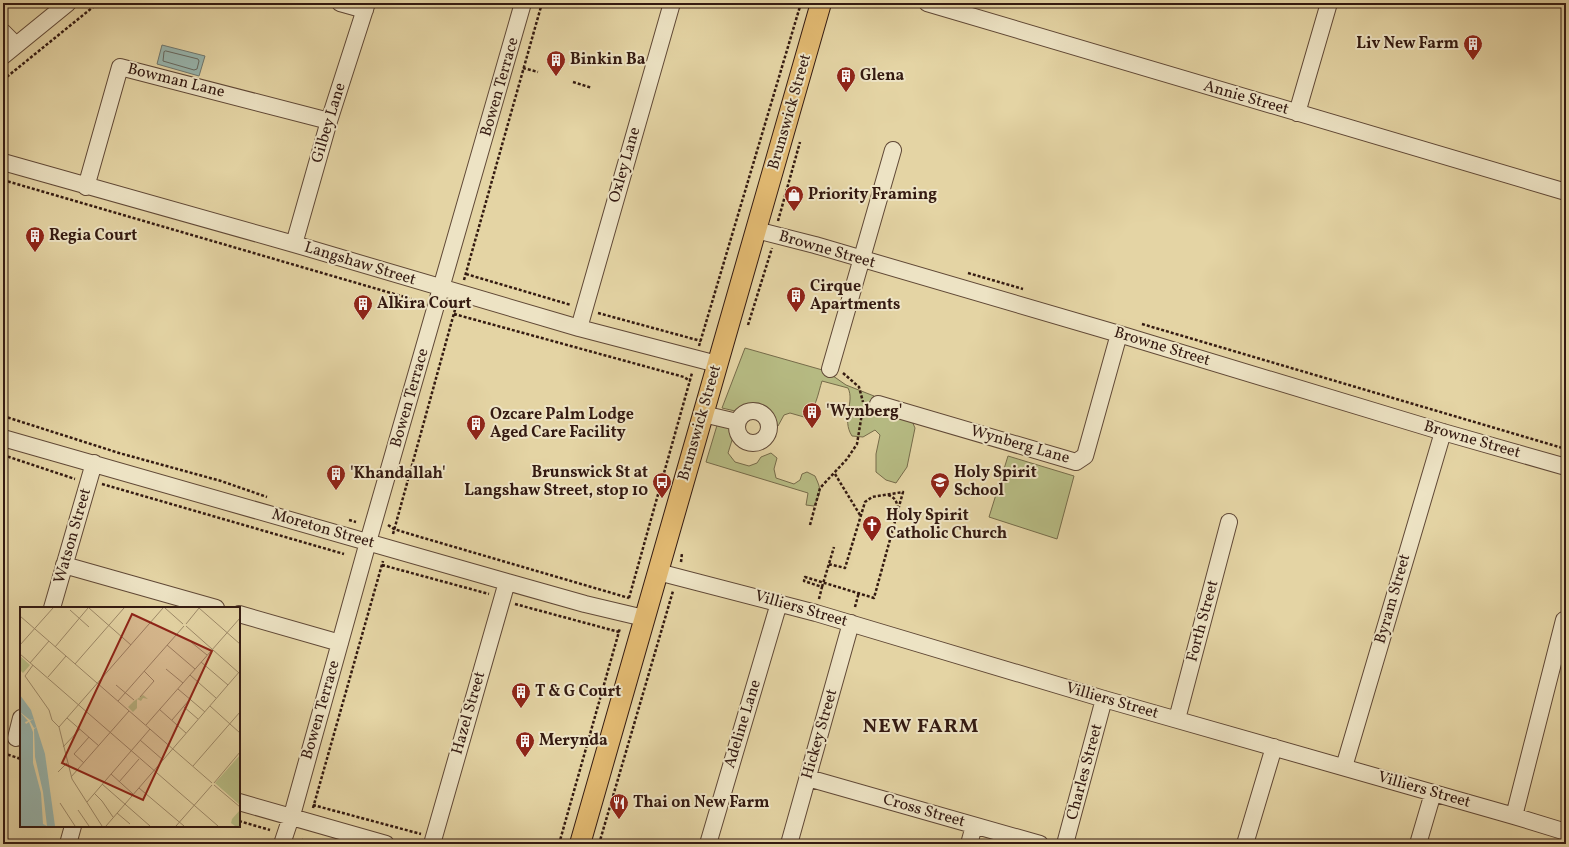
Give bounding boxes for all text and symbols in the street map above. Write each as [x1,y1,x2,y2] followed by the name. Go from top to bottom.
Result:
[1356,33,1459,55] place label: Liv New Farm
[1462,33,1484,61] building icon: Liv New Farm
[475,35,525,139] street label: Bowen Terrace
[545,49,567,77] building icon: Binkin Ba
[570,49,646,71] place label: Binkin Ba
[763,51,817,173] street label: Brunswick Street
[125,58,227,104] street label: Bowman Lane
[835,65,857,93] building icon: Glena
[860,65,905,87] place label: Glena
[1201,75,1292,121] street label: Annie Street
[306,80,352,166] street label: Gilbey Lane
[604,125,646,205] street label: Oxley Lane
[783,184,805,212] shop icon: Priority Framing
[808,184,937,206] place label: Priority Framing
[24,225,46,253] building icon: Regia Court
[49,225,137,247] place label: Regia Court
[776,226,878,274] street label: Browne Street
[302,237,419,292] street label: Langshaw Street
[810,276,900,316] place label: Cirque Apartments
[785,285,807,313] building icon: Cirque Apartments
[352,293,374,321] building icon: Alkira Court
[377,293,472,315] place label: Alkira Court
[1111,322,1213,372] street label: Browne Street
[385,346,435,450] street label: Bowen Terrace
[673,362,727,484] street label: Brunswick Street
[801,401,823,429] building icon: 'Wynberg'
[826,401,902,423] place label: 'Wynberg'
[490,404,634,444] place label: Ozcare Palm Lodge Aged Care Facility
[465,413,487,441] building icon: Ozcare Palm Lodge Aged Care Facility
[1421,416,1523,464] street label: Browne Street
[968,420,1072,470] street label: Wynberg Lane
[464,462,648,502] place label: Brunswick St at Langshaw Street, stop 10
[954,462,1037,502] place label: Holy Spirit School
[325,463,347,491] building icon: 'Khandallah'
[350,463,446,485] place label: 'Khandallah'
[651,471,673,499] bus stop icon: Brunswick St at Langshaw Street, stop 10
[929,471,951,499] school or university icon: Holy Spirit School
[49,485,97,586] street label: Watson Street
[269,504,377,554] street label: Moreton Street
[886,505,1007,545] place label: Holy Spirit Catholic Church
[861,514,883,542] church icon: Holy Spirit Catholic Church
[1370,551,1416,647] street label: Byram Street
[1182,577,1225,664] street label: Forth Street
[752,585,850,633] street label: Villiers Street
[20,607,240,827] inset map
[296,658,346,762] street label: Bowen Terrace
[447,668,491,757] street label: Hazel Street
[719,677,767,771] street label: Adeline Lane
[1063,677,1161,725] street label: Villiers Street
[510,681,532,709] building icon: T & G Court
[535,681,621,703] place label: T & G Court
[797,686,843,782] street label: Hickey Street
[863,713,979,741] district label: NEW FARM
[1062,721,1109,823] street label: Charles Street
[514,730,536,758] building icon: Merynda
[539,730,608,752] place label: Merynda
[1375,766,1473,814] street label: Villiers Street
[880,789,968,833] street label: Cross Street
[608,792,630,820] restaurant icon: Thai on New Farm
[633,792,770,814] place label: Thai on New Farm

